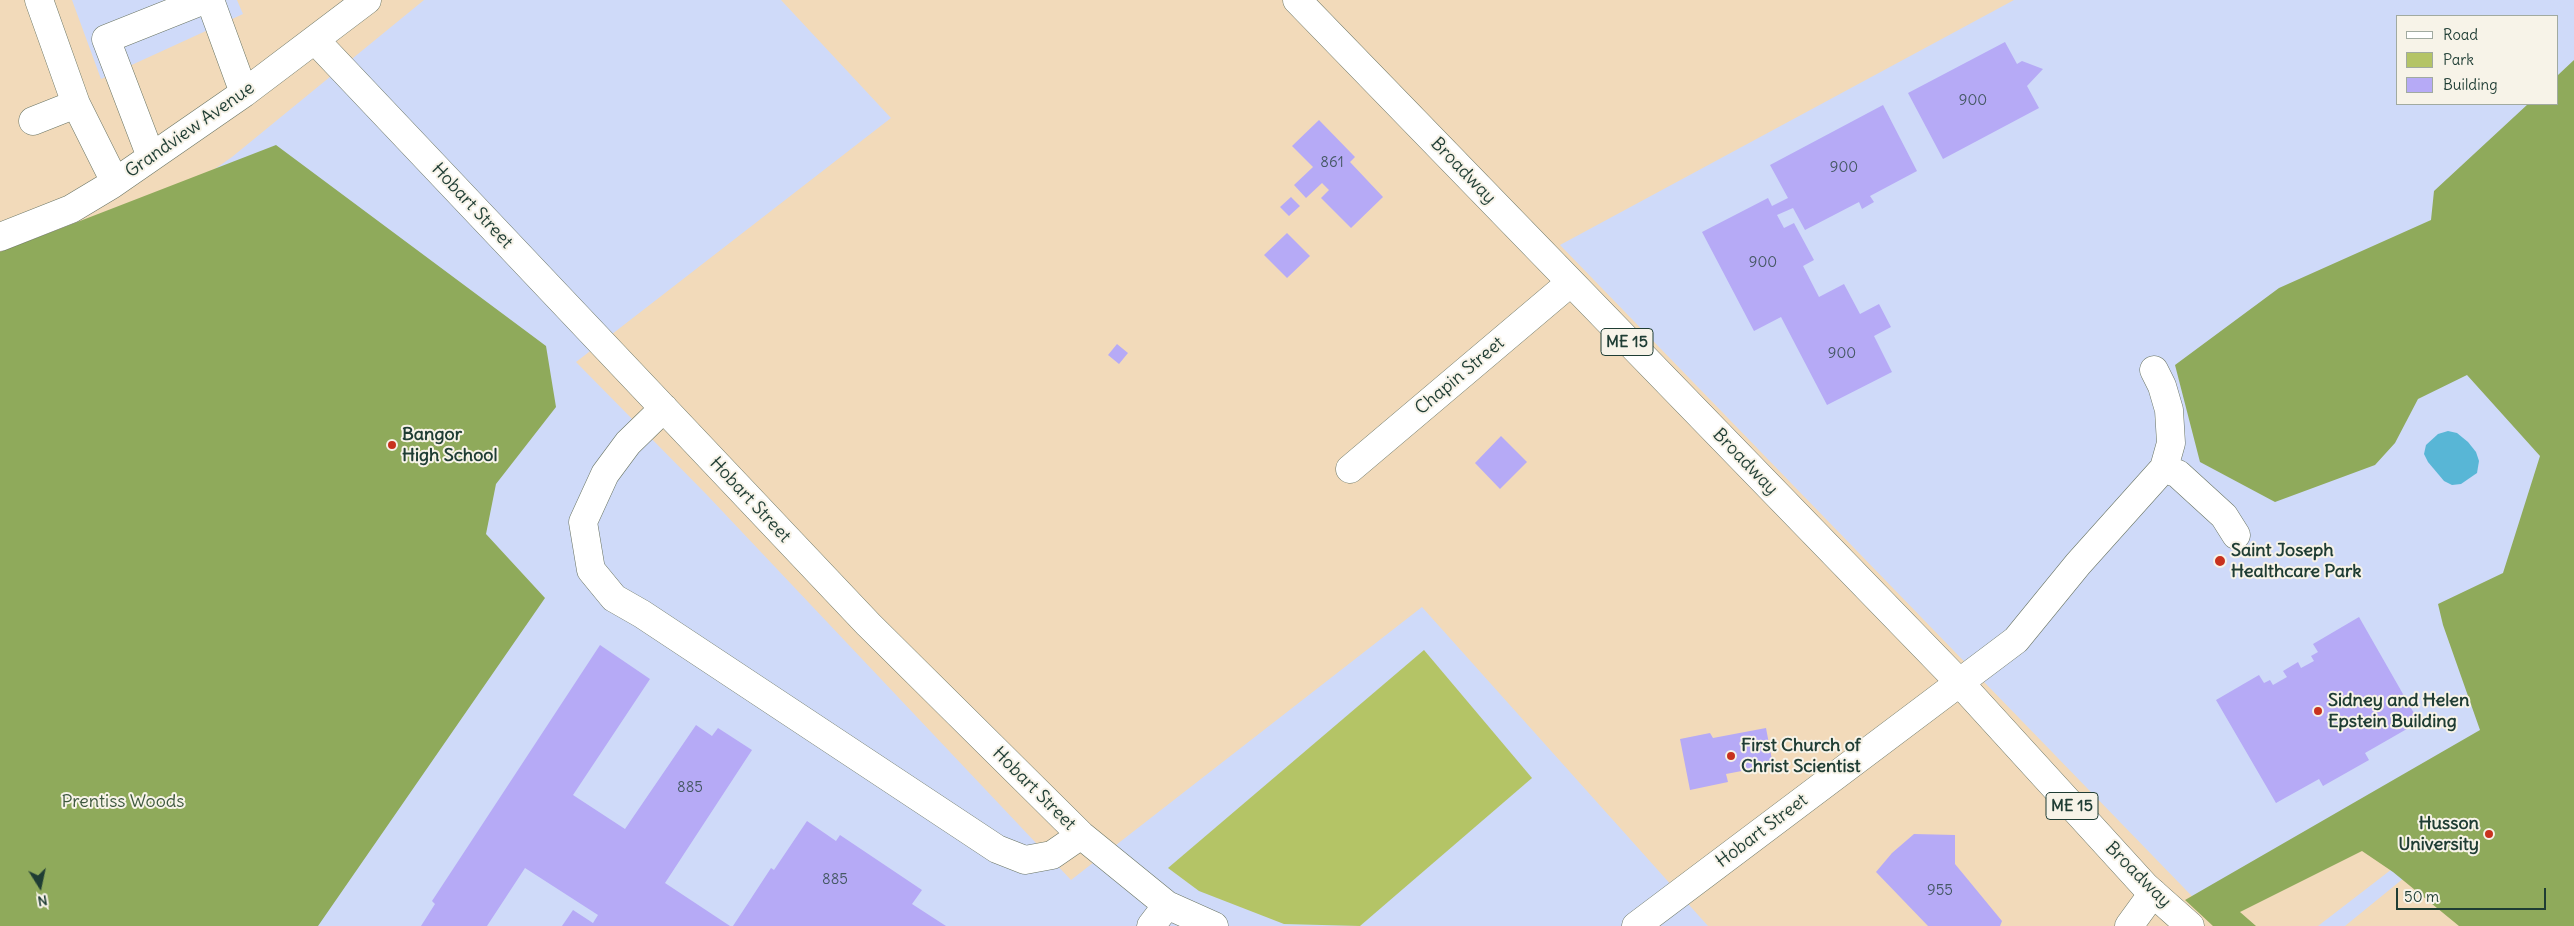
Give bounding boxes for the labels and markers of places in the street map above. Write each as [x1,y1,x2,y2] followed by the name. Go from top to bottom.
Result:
[402,424,497,466] place label: Bangor High School
[386,439,398,451] marker: Bangor High School
[2231,540,2362,582] place label: Saint Joseph Healthcare Park
[2213,554,2227,568] marker: Saint Joseph Healthcare Park
[2328,690,2469,732] place label: Sidney and Helen Epstein Building
[2312,705,2324,717] marker: Sidney and Helen Epstein Building
[1741,735,1861,778] place label: First Church of Christ Scientist
[1725,750,1737,762] marker: First Church of Christ Scientist
[2398,813,2479,856] place label: Husson University
[2483,828,2495,840] marker: Husson University

